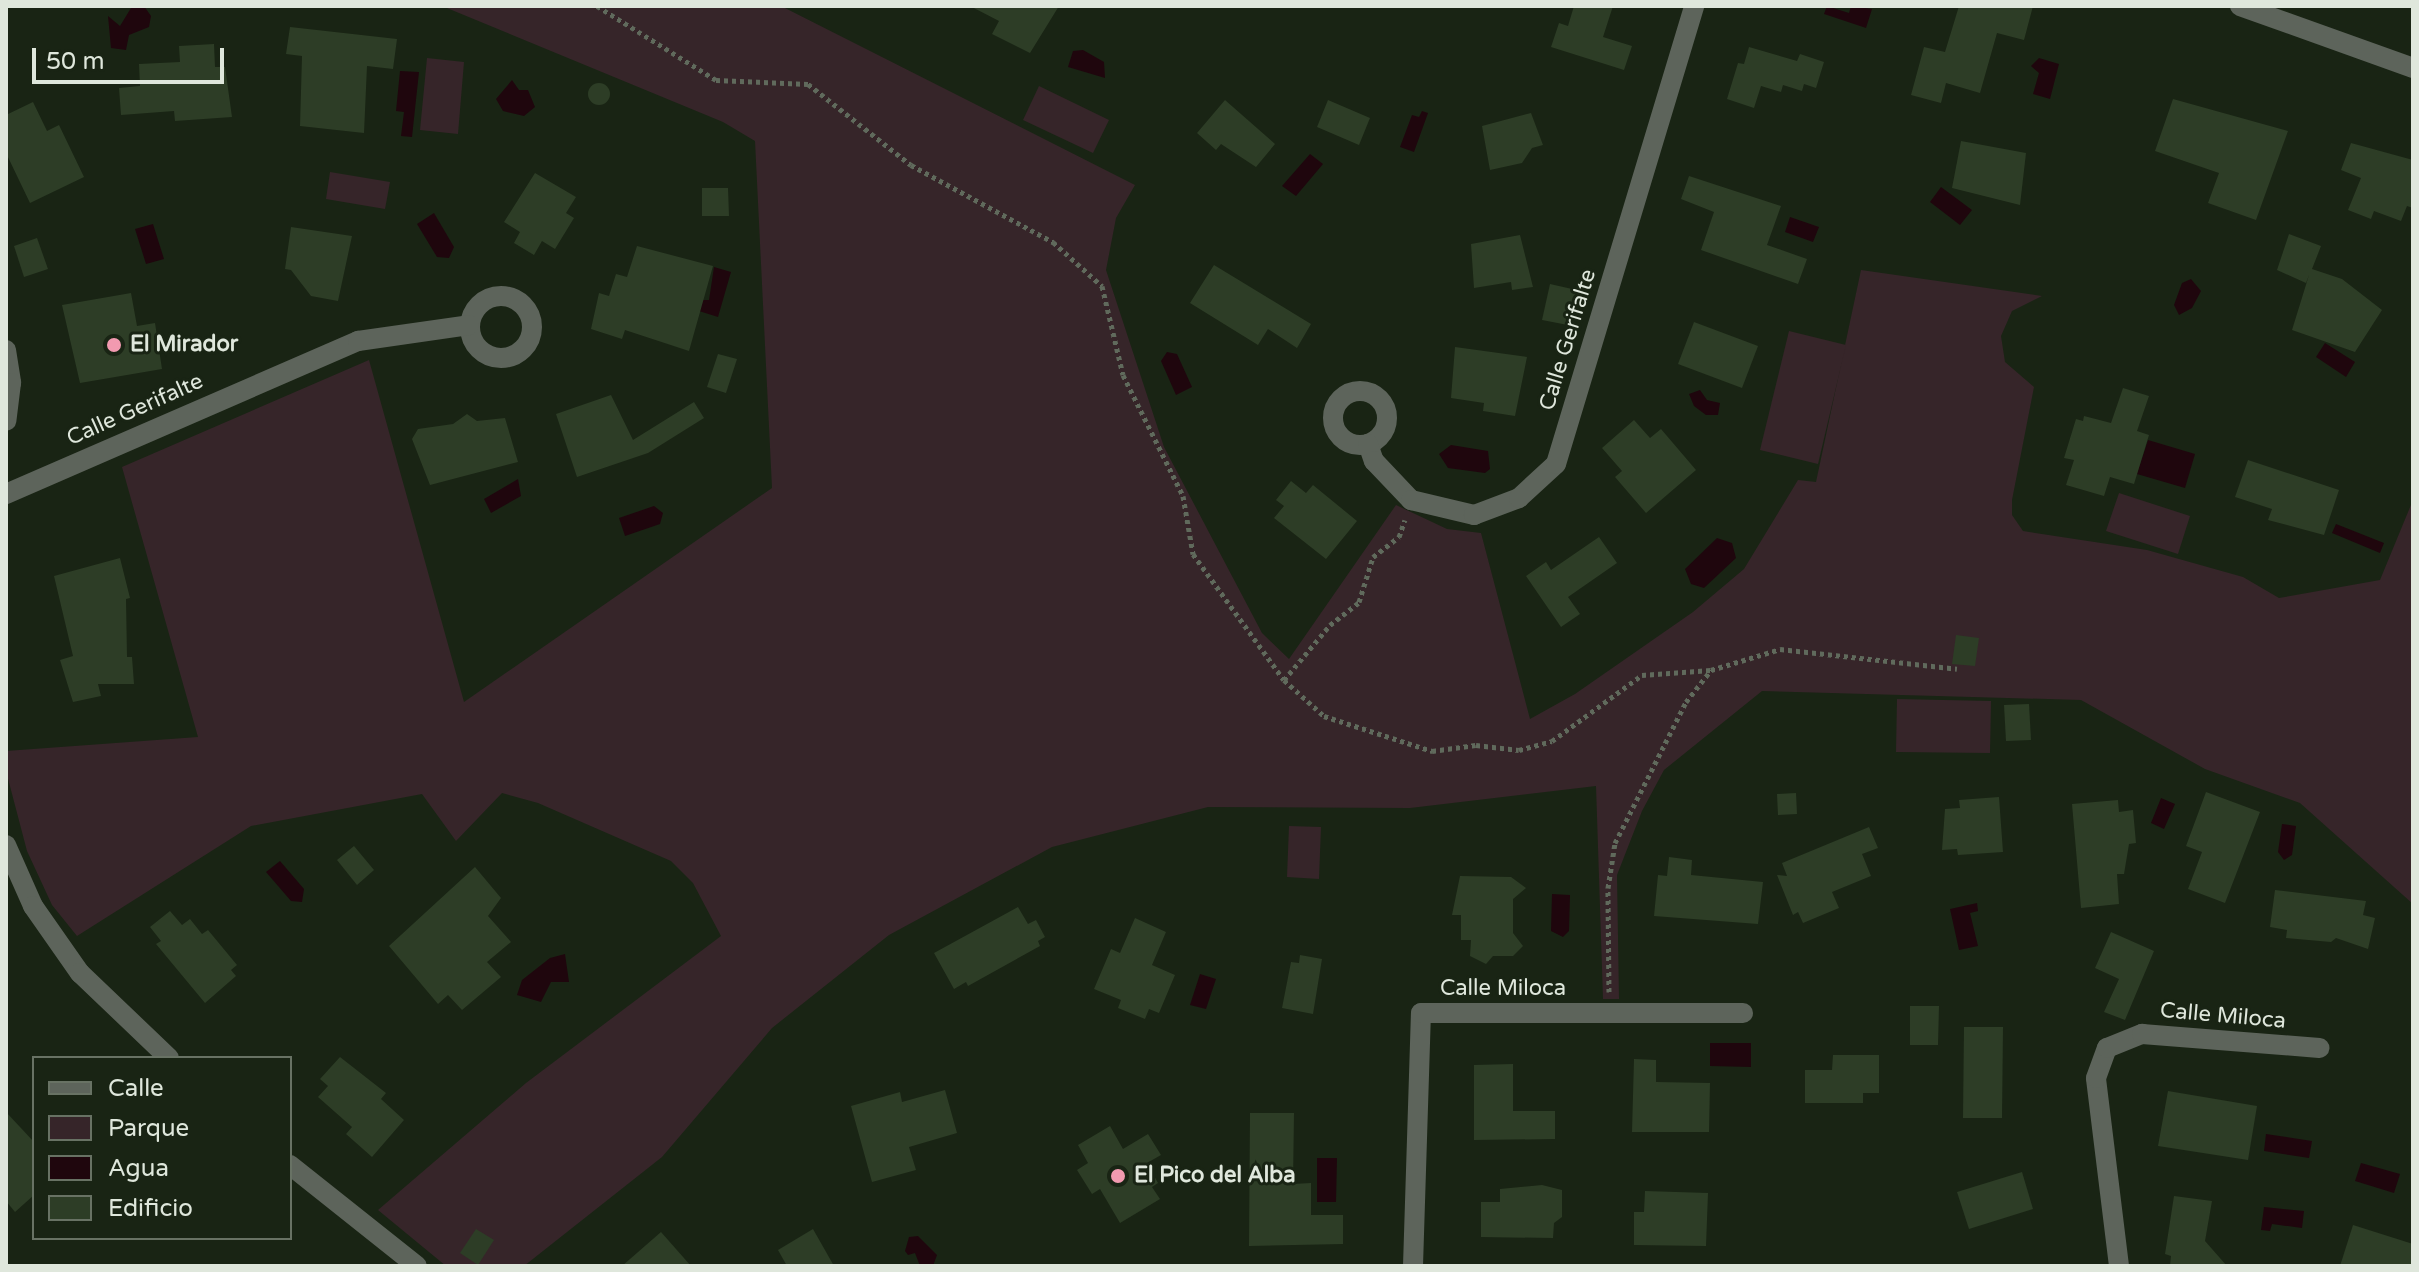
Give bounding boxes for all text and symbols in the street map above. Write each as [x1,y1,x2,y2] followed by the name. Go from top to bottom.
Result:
[36,32,228,82] scale bar
[46,47,104,76] text: 50 m
[1534,266,1602,414] street label: Calle Gerifalte
[130,332,238,358] place label: El Mirador
[105,336,123,354] marker: El Mirador
[63,368,207,452] street label: Calle Gerifalte
[1440,976,1566,1002] street label: Calle Miloca
[2159,997,2287,1035] street label: Calle Miloca
[32,1056,292,1240] legend
[108,1074,164,1103] text: Calle
[108,1114,189,1143] text: Parque
[108,1154,169,1183] text: Agua
[1134,1163,1296,1189] place label: El Pico del Alba
[1109,1167,1127,1185] marker: El Pico del Alba
[108,1194,193,1223] text: Edificio

